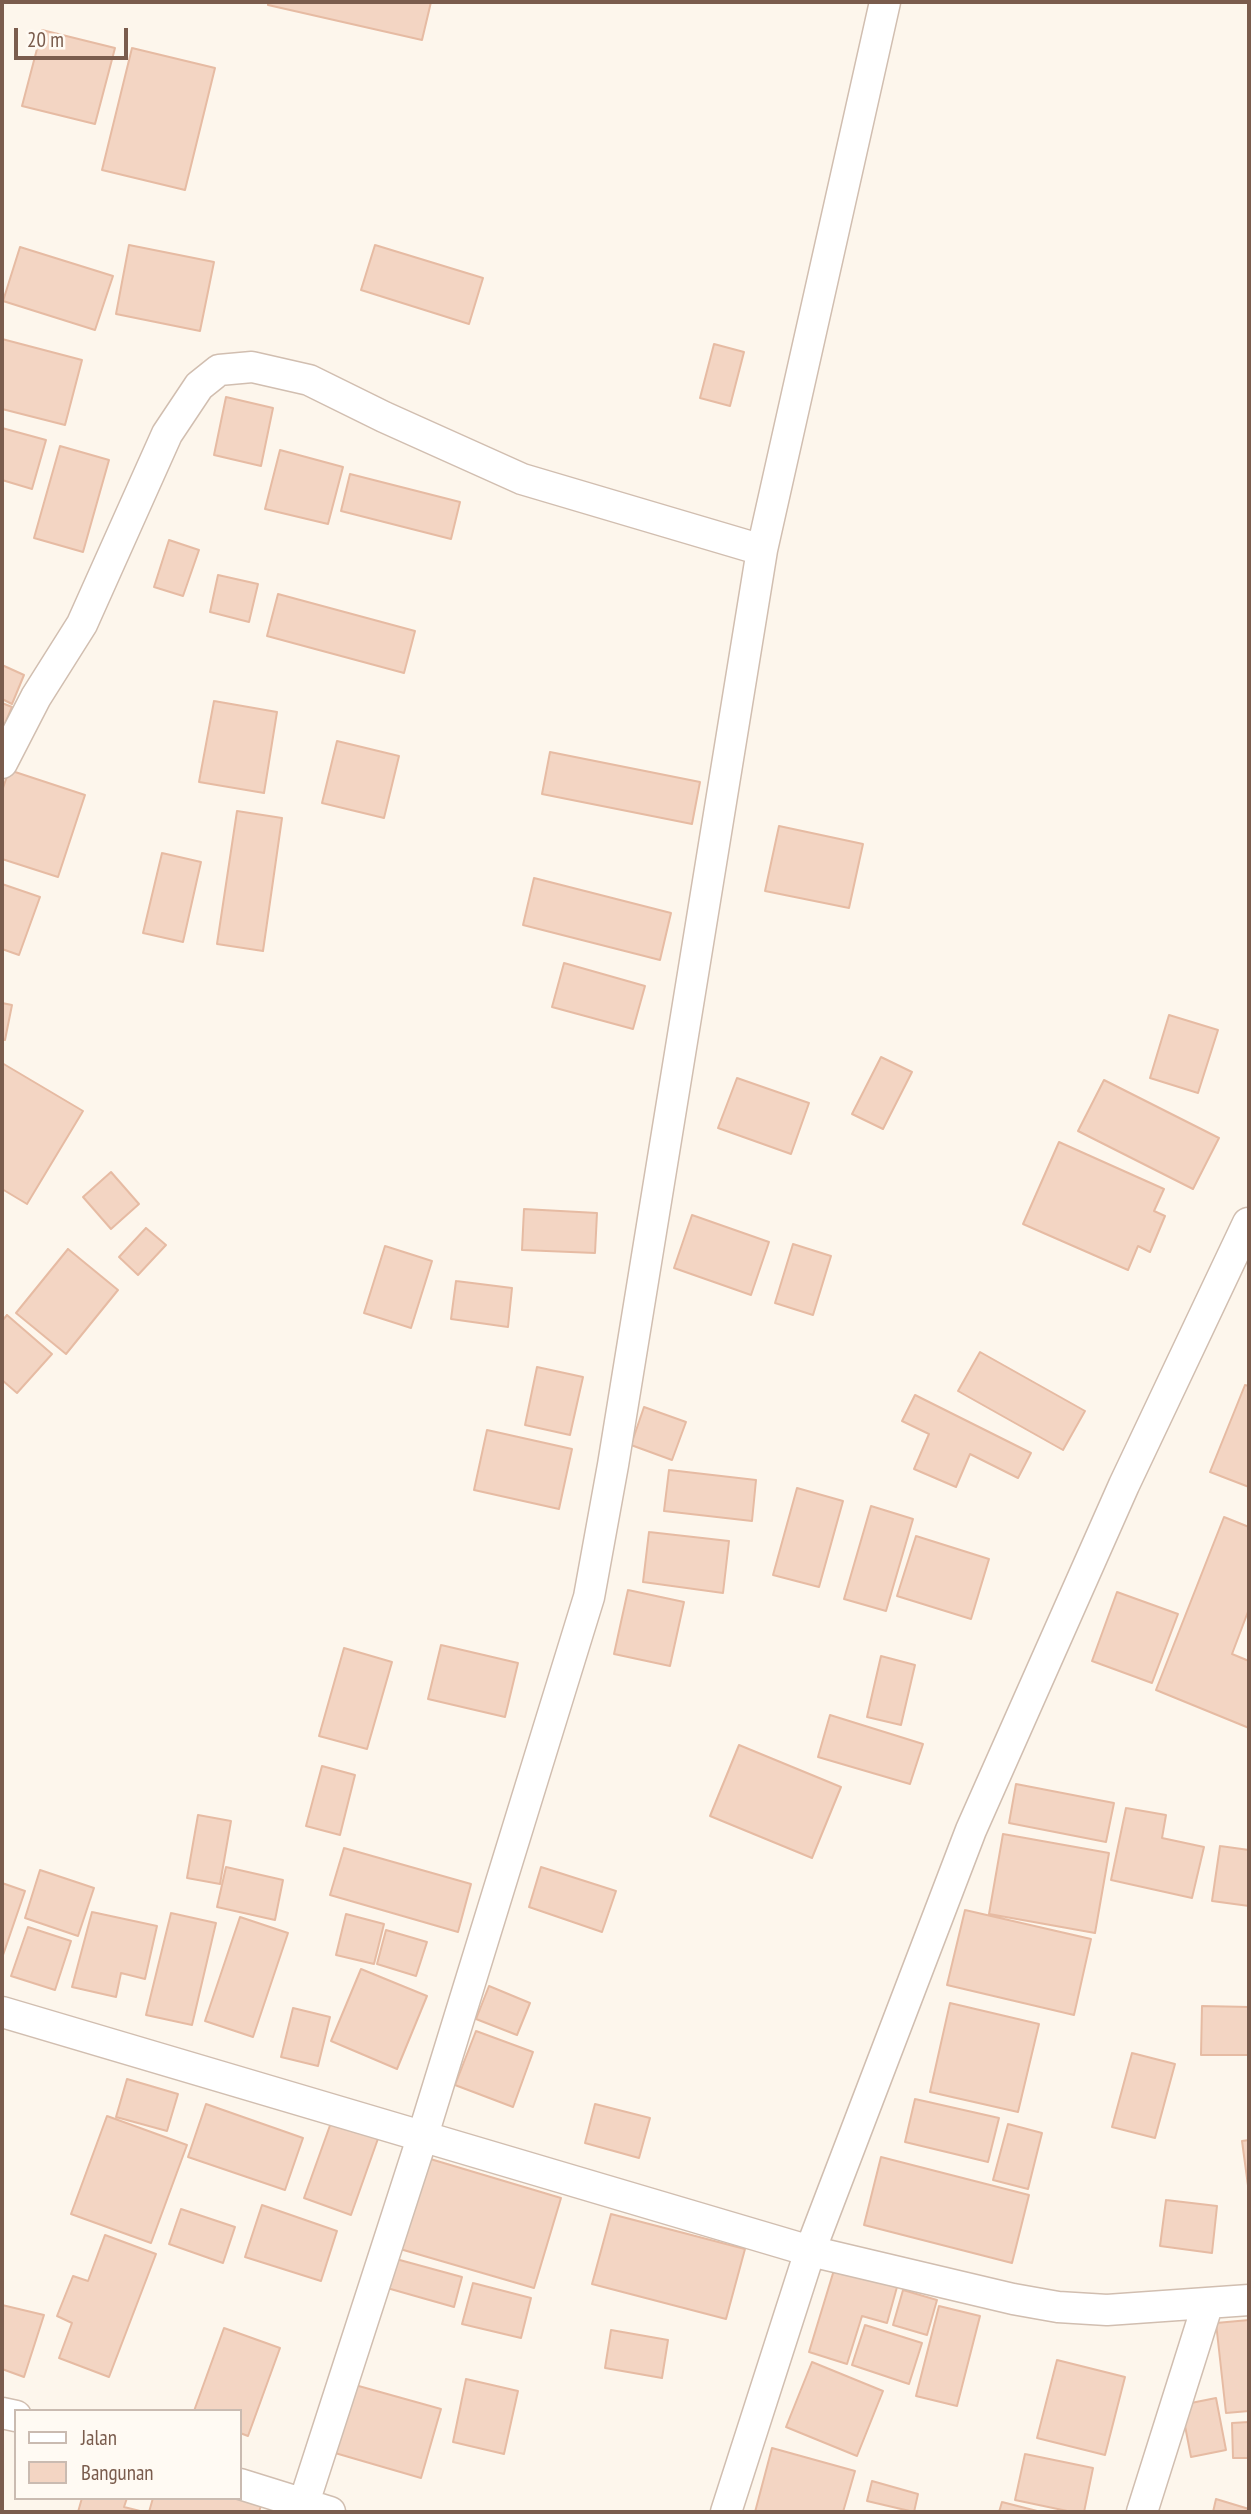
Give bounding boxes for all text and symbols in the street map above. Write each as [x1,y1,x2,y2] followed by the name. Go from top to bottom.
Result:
[18,14,131,58] scale bar
[27,26,64,53] text: 20 m
[14,2409,242,2500] legend
[81,2424,117,2451] text: Jalan
[81,2459,154,2486] text: Bangunan

